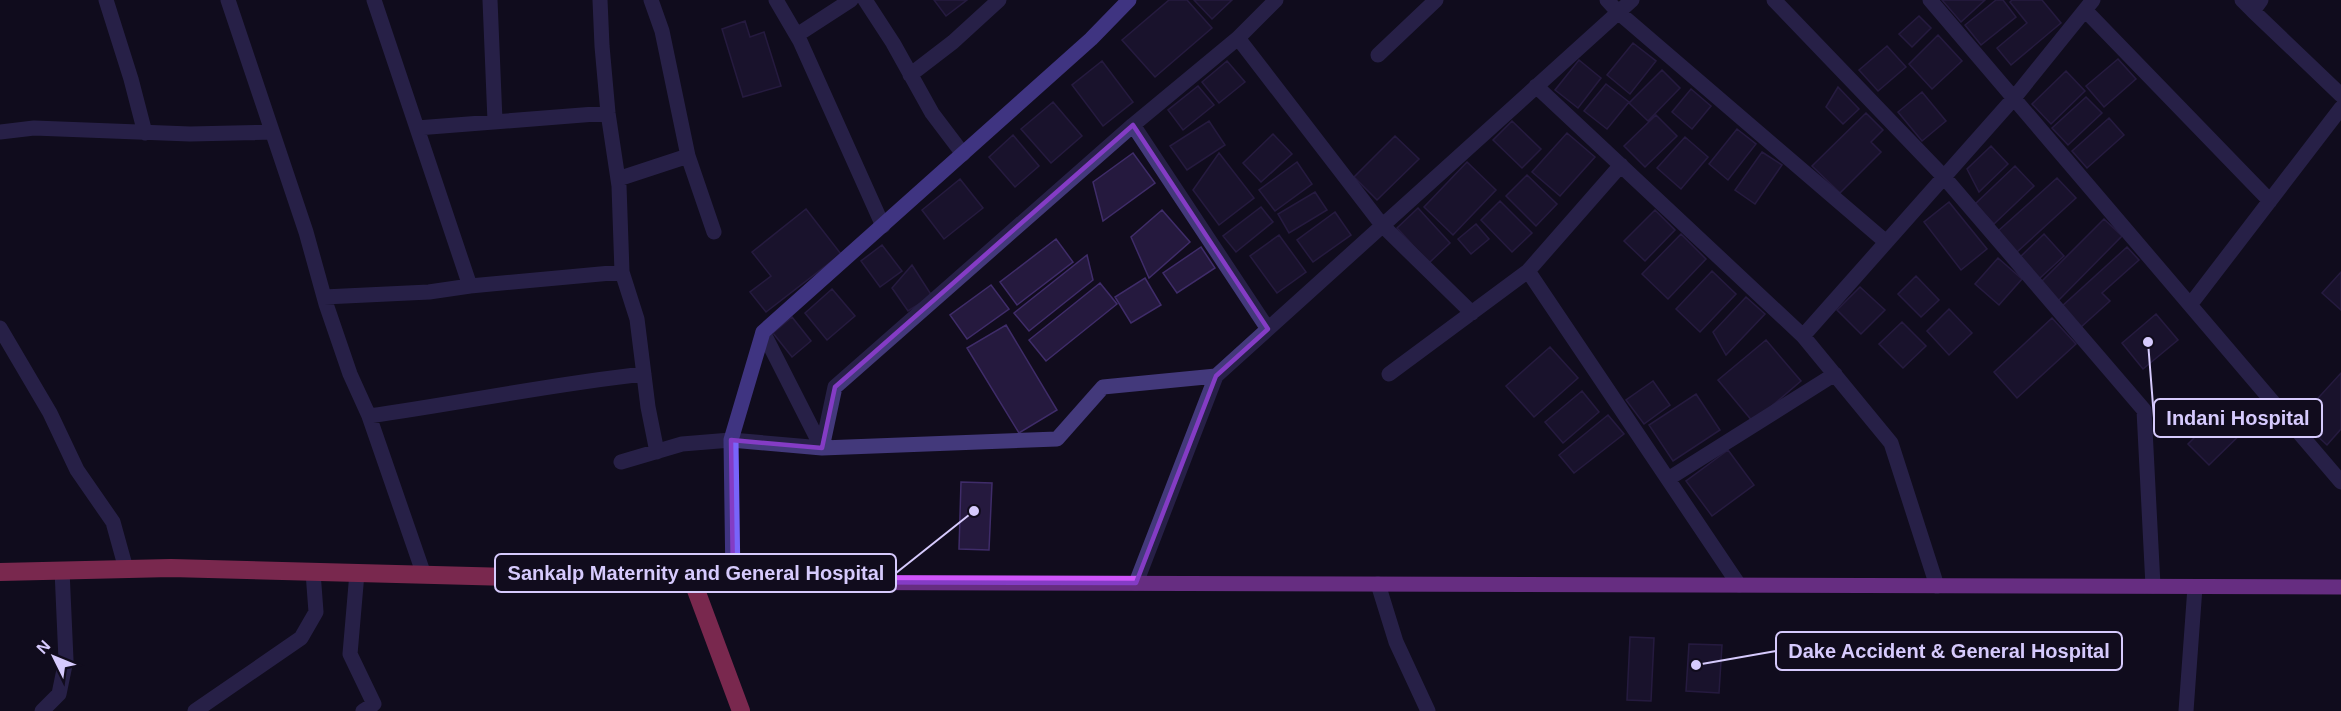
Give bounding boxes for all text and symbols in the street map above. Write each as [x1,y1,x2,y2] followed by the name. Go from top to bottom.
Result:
[2154,399,2322,437] callout: Indani Hospital
[2166,407,2310,429] text: Indani Hospital
[495,554,896,592] callout: Sankalp Maternity and General Hospital
[508,562,884,584] text: Sankalp Maternity and General Hospital
[24,627,84,687] north arrow
[1776,632,2122,670] callout: Dake Accident & General Hospital
[33,637,54,657] text: N
[1788,640,2110,662] text: Dake Accident & General Hospital

